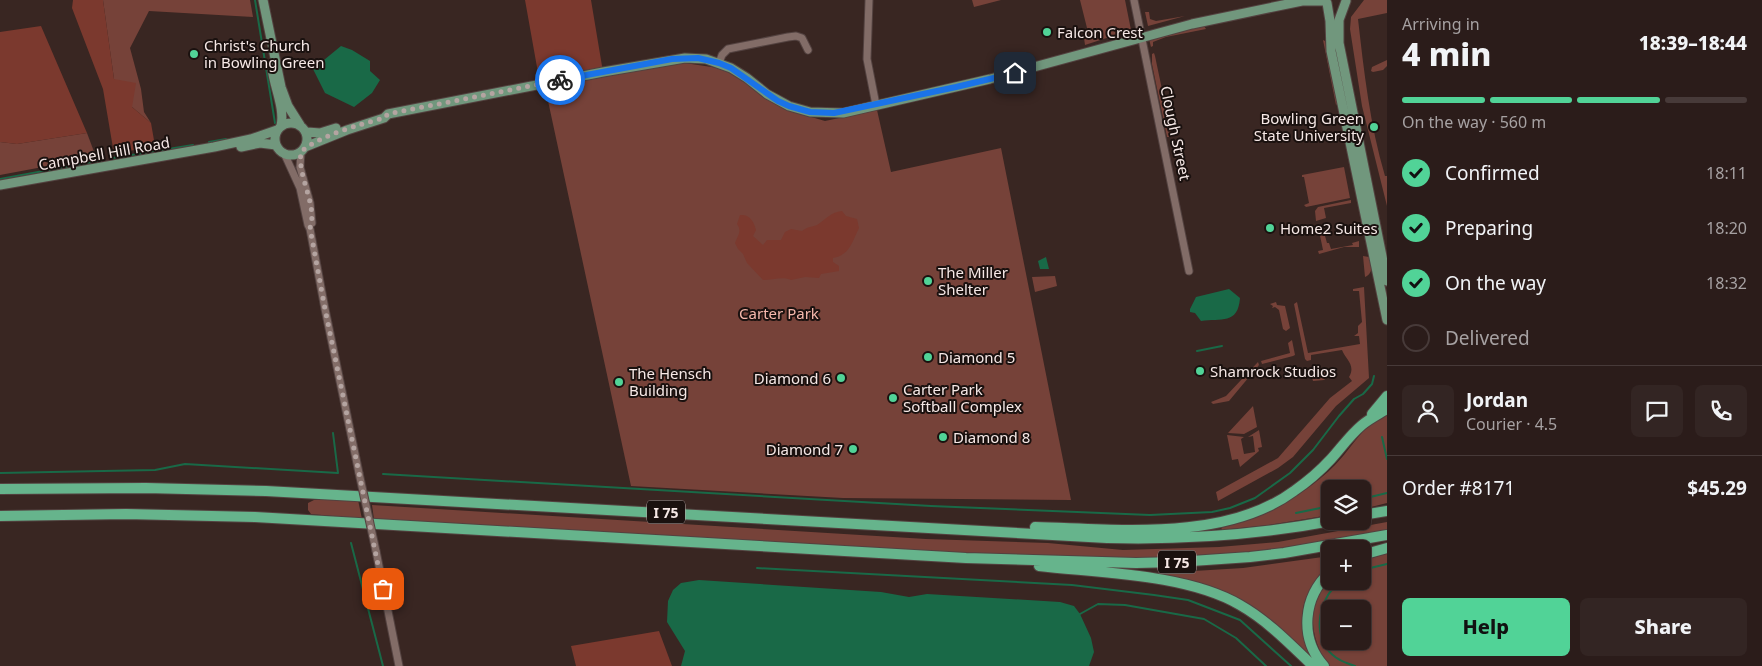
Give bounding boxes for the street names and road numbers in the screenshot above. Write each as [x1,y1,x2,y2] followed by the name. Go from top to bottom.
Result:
[1156,84,1196,183] street label: Clough Street
[37,132,171,174] street label: Campbell Hill Road
[647,501,685,524] road number: I 75
[1158,550,1196,574] road number: I 75

